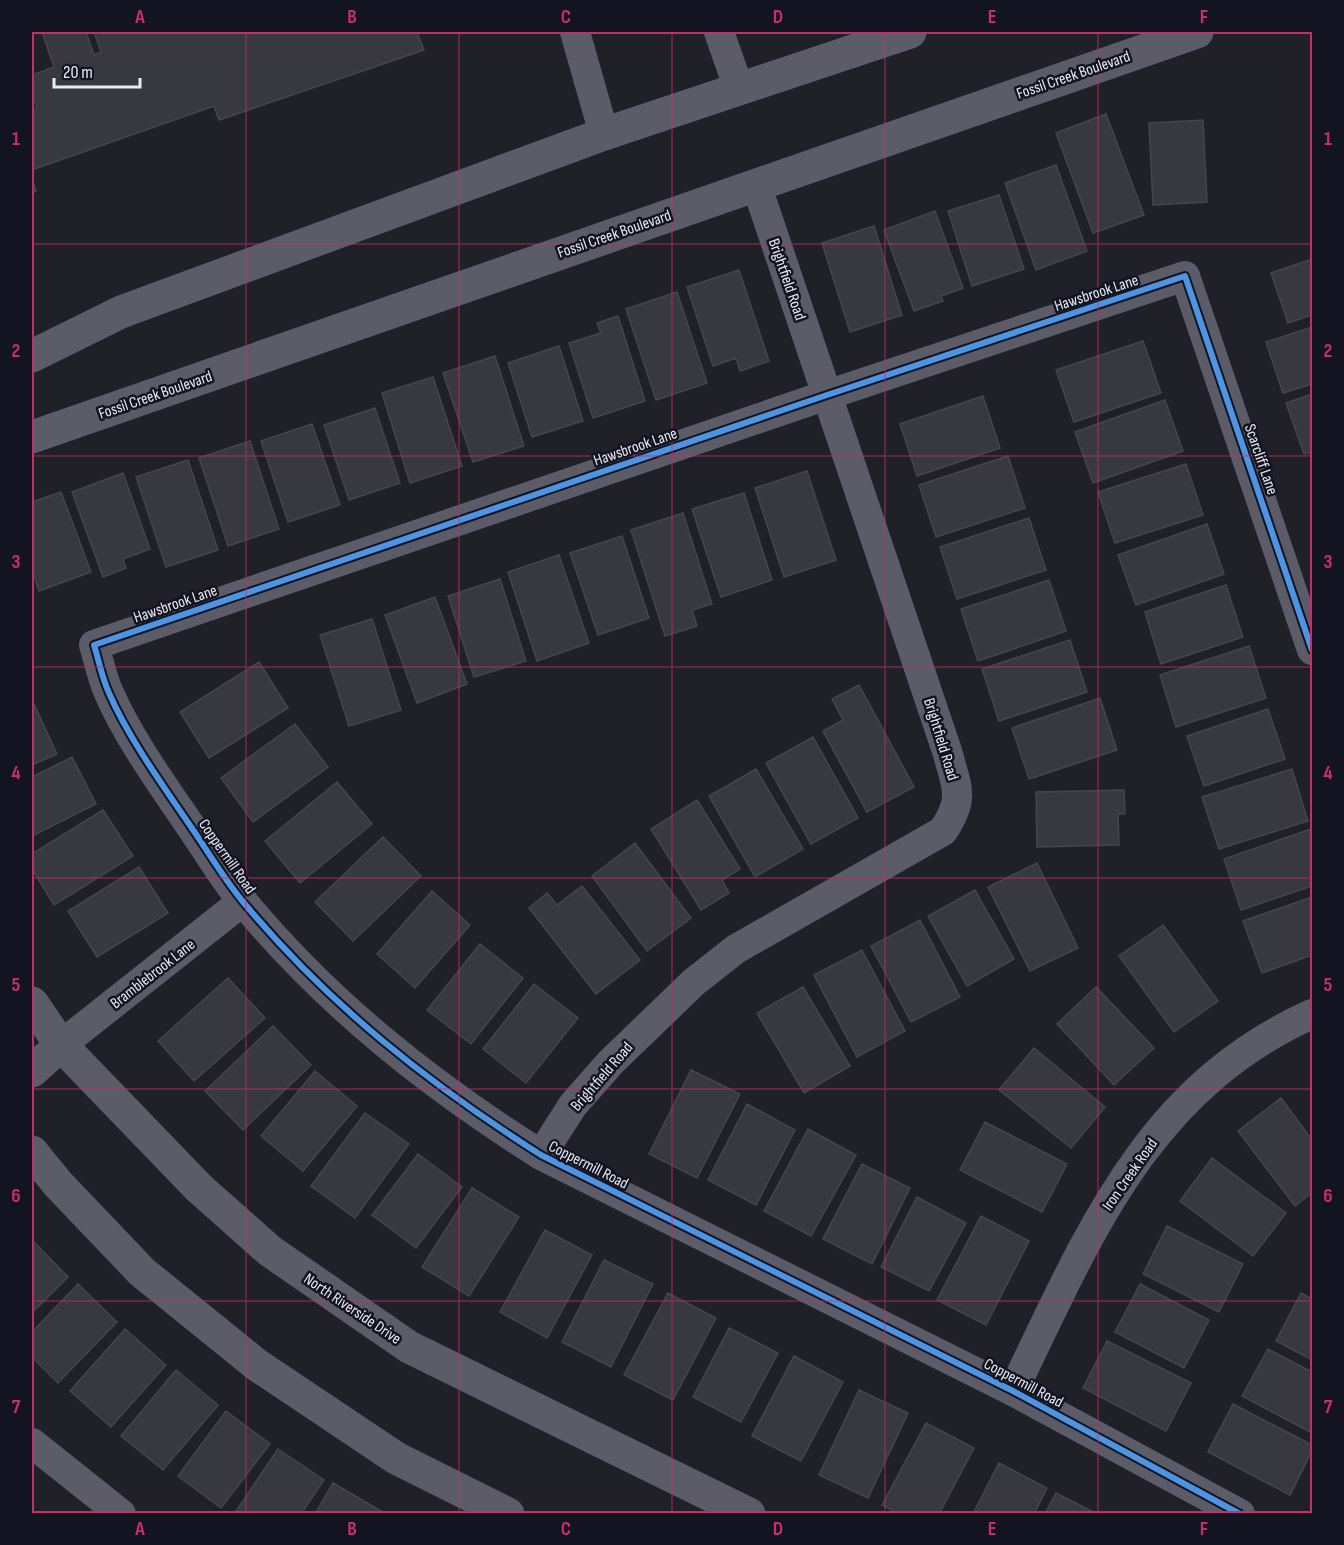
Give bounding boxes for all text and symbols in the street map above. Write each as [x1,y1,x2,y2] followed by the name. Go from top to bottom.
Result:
[134,5,145,29] text: A
[347,5,357,29] text: B
[561,5,571,29] text: C
[773,5,783,29] text: D
[988,5,996,29] text: E
[1200,5,1208,29] text: F
[1014,47,1133,104] street label: Fossil Creek Boulevard
[54,51,140,89] scale bar
[63,62,93,83] text: 20 m
[12,127,20,151] text: 1
[1324,127,1332,151] text: 1
[555,206,674,263] street label: Fossil Creek Boulevard
[764,236,809,323] street label: Brightfield Road
[1052,271,1141,316] street label: Hawsbrook Lane
[12,339,20,363] text: 2
[1324,339,1332,363] text: 2
[96,367,215,424] street label: Fossil Creek Boulevard
[1240,422,1281,497] street label: Scarcliff Lane
[591,424,680,471] street label: Hawsbrook Lane
[12,550,21,574] text: 3
[1324,550,1333,574] text: 3
[131,581,220,628] street label: Hawsbrook Lane
[919,696,962,783] street label: Brightfield Road
[11,761,21,785] text: 4
[1323,761,1333,785] text: 4
[194,816,259,898] street label: Coppermill Road
[107,935,199,1013] street label: Bramblebrook Lane
[12,973,21,997] text: 5
[1324,973,1333,997] text: 5
[567,1039,637,1115] street label: Brightfield Road
[1098,1135,1162,1215] street label: Iron Creek Road
[545,1137,631,1194] street label: Coppermill Road
[11,1184,21,1208] text: 6
[1323,1184,1333,1208] text: 6
[300,1270,404,1349] street label: North Riverside Drive
[980,1355,1066,1412] street label: Coppermill Road
[12,1395,21,1419] text: 7
[1324,1395,1333,1419] text: 7
[134,1517,145,1541] text: A
[347,1517,357,1541] text: B
[561,1517,571,1541] text: C
[773,1517,783,1541] text: D
[988,1517,996,1541] text: E
[1200,1517,1208,1541] text: F

